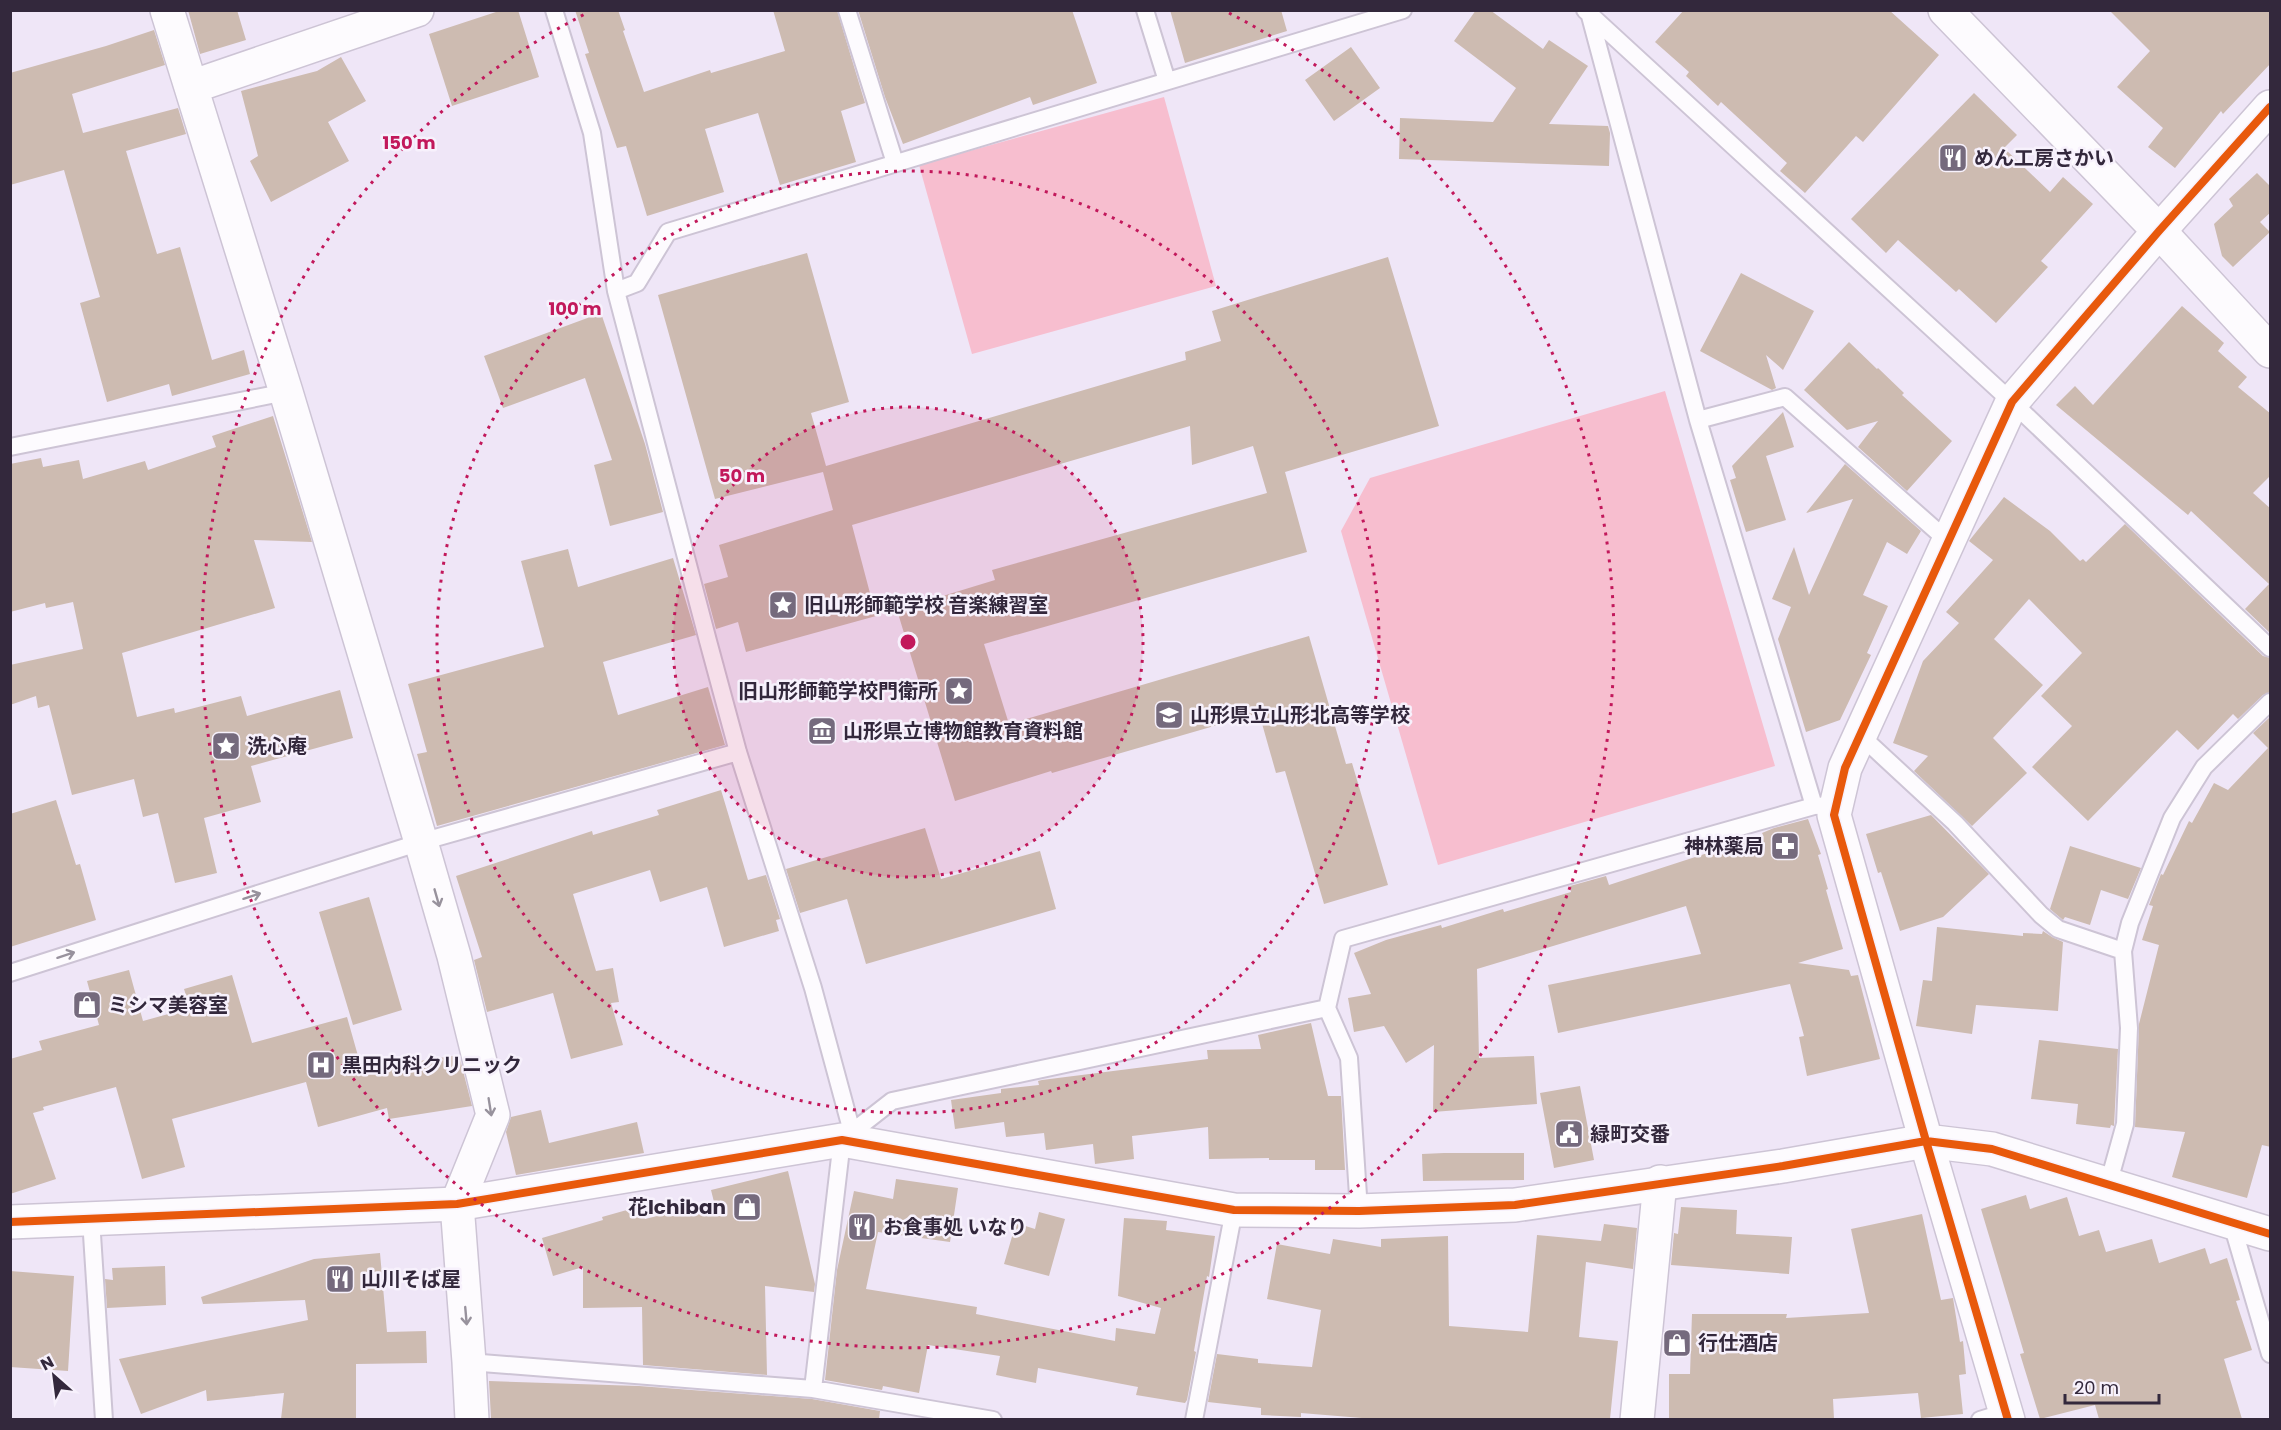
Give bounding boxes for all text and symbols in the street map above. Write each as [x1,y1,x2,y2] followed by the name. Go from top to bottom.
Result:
[382,130,436,155] text: 150 m
[1937,142,1969,174] restaurant icon: めん工房さかい
[1974,144,2114,172] place label: めん工房さかい
[548,296,602,321] text: 100 m
[719,463,765,488] text: 50 m
[767,589,799,621] place icon: 旧山形師範学校 音楽練習室
[804,591,1048,619] place label: 旧山形師範学校 音楽練習室
[898,632,918,652] centre of rings
[943,675,975,707] place icon: 旧山形師範学校門衛所
[738,677,938,705] place label: 旧山形師範学校門衛所
[1153,699,1185,731] school or university icon: 山形県立山形北高等学校
[1190,701,1410,729] place label: 山形県立山形北高等学校
[806,715,838,747] museum icon: 山形県立博物館教育資料館
[843,717,1083,745] place label: 山形県立博物館教育資料館
[210,730,242,762] place icon: 洗心庵
[247,732,307,760] place label: 洗心庵
[1769,830,1801,862] pharmacy icon: 神林薬局
[1684,832,1764,860] place label: 神林薬局
[432,888,443,907] one-way arrow
[242,890,261,901] one-way arrow
[56,949,75,960] one-way arrow
[71,989,103,1021] shop icon: ミシマ美容室
[108,991,228,1019] place label: ミシマ美容室
[305,1049,337,1081] hospital icon: 黒田内科クリニック
[342,1051,522,1079] place label: 黒田内科クリニック
[484,1097,495,1116] one-way arrow
[1553,1118,1585,1150] public building icon: 緑町交番
[1590,1120,1670,1148] place label: 緑町交番
[731,1191,763,1223] shop icon: 花Ichiban
[628,1193,726,1221] place label: 花Ichiban
[846,1211,878,1243] restaurant icon: お食事処 いなり
[883,1213,1027,1241] place label: お食事処 いなり
[324,1263,356,1295] restaurant icon: 山川そば屋
[361,1265,461,1293] place label: 山川そば屋
[461,1305,472,1325] one-way arrow
[1661,1327,1693,1359] shop icon: 行仕酒店
[1698,1329,1778,1357] place label: 行仕酒店
[24,1346,84,1406] north arrow
[36,1350,58,1376] text: N
[2065,1367,2160,1405] scale bar
[2074,1375,2119,1400] text: 20 m

